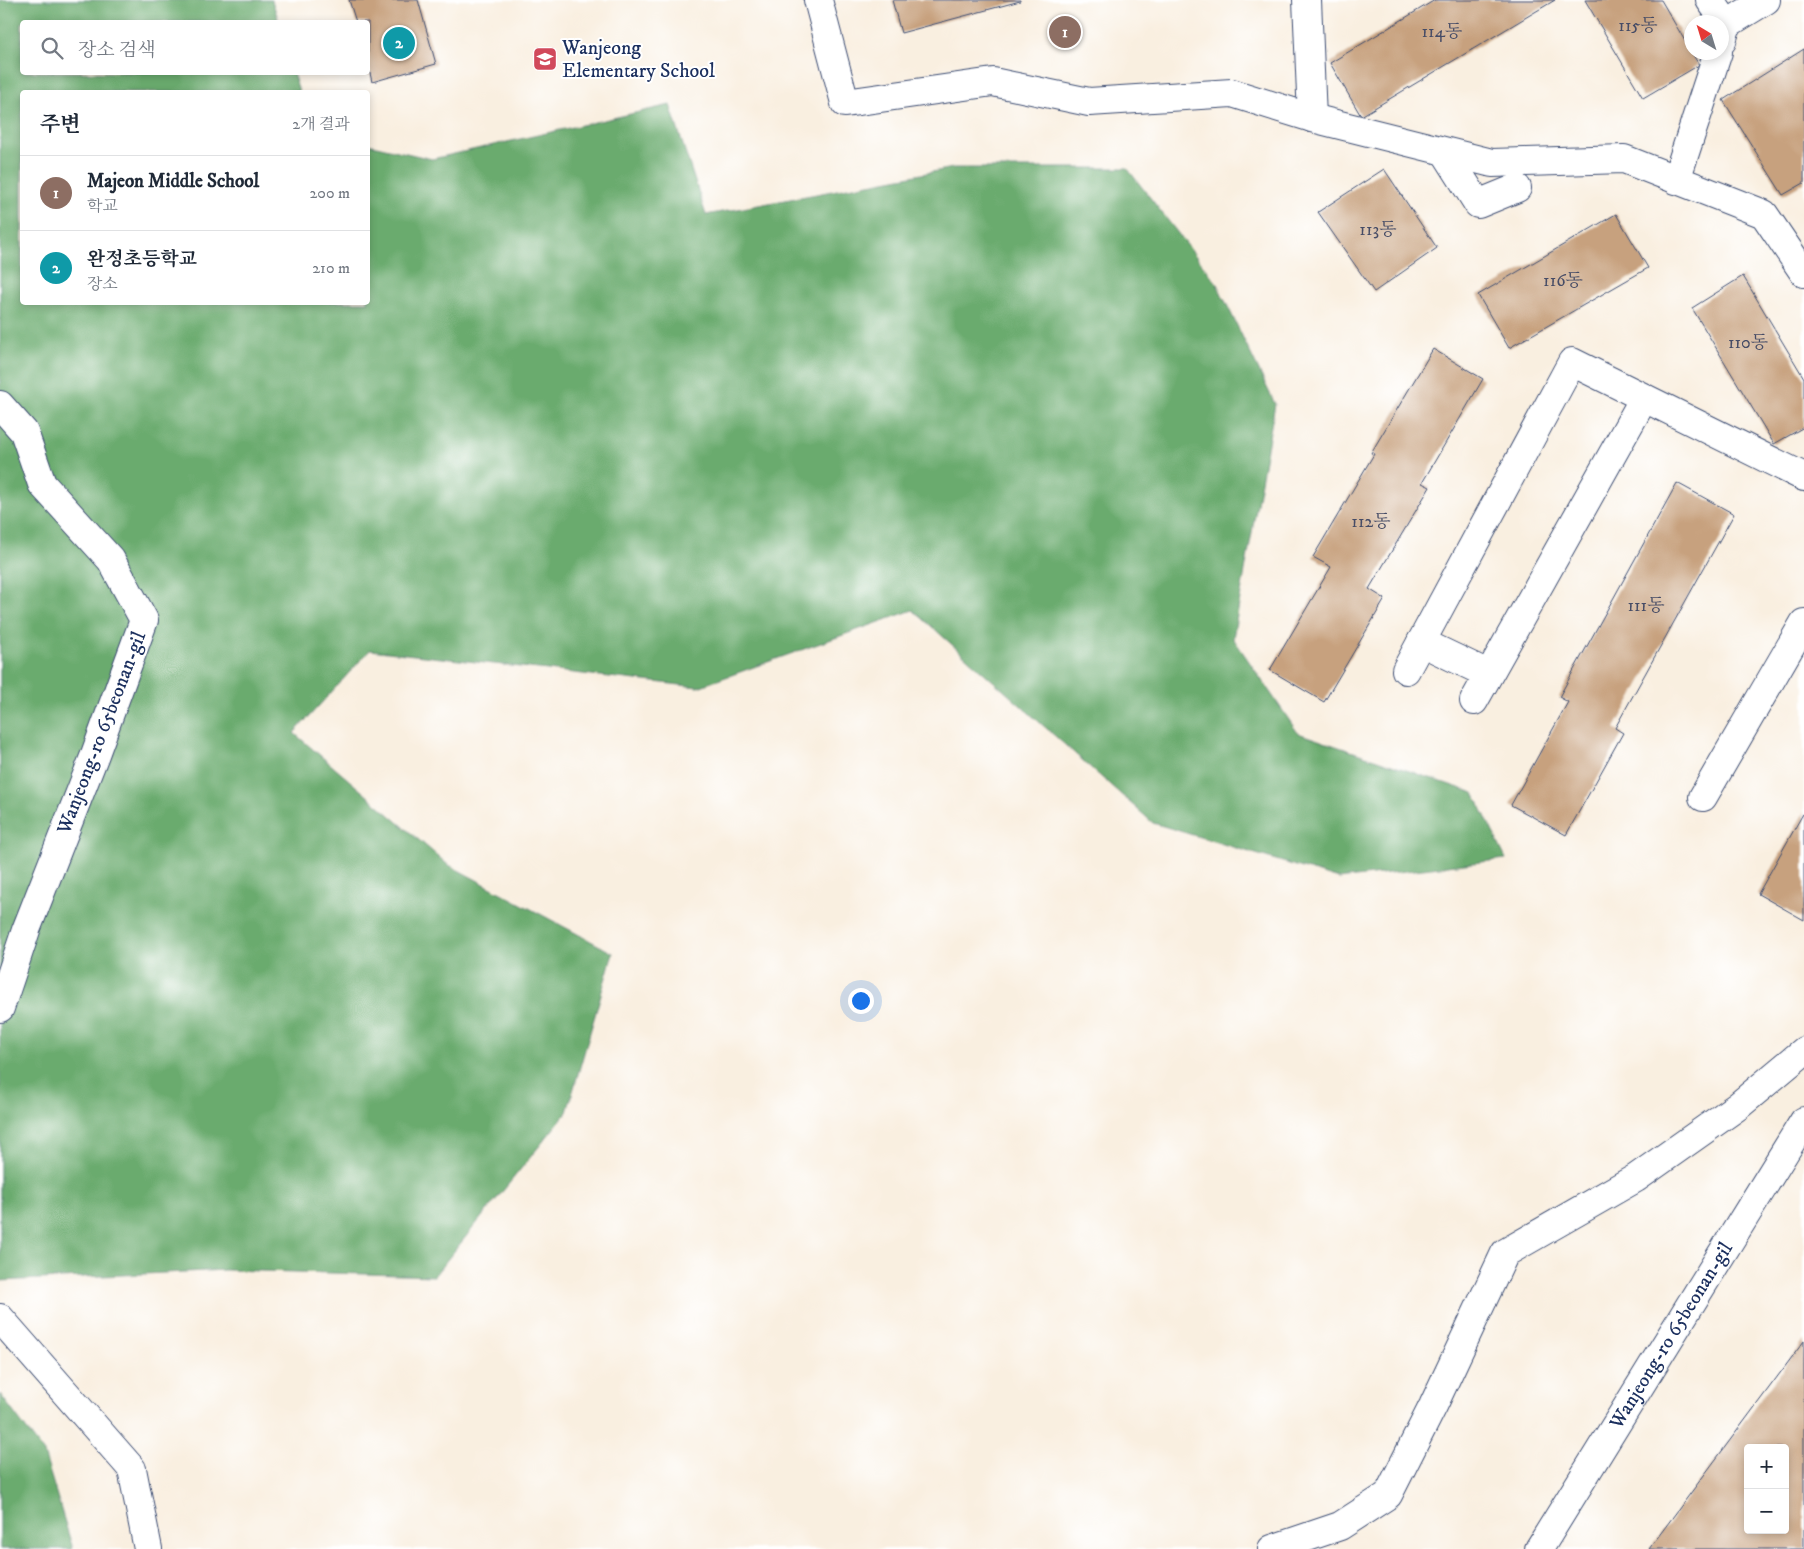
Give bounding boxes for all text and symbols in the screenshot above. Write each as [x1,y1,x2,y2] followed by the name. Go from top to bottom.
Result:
[1049,13,1081,51] pin: 1
[1618,15,1658,37] house number: 115동
[1684,15,1729,60] north arrow
[20,20,370,75] search box
[1422,21,1462,43] house number: 114동
[383,24,415,62] pin: 2
[38,34,66,62] icon: search
[561,36,715,84] place label: Wanjeong Elementary School
[78,39,156,62] text: 장소 검색
[532,46,558,72] school or university icon: Wanjeong Elementary School
[40,112,81,138] text: 주변
[292,114,350,134] text: 2개 결과
[87,170,259,193] text: Majeon Middle School
[53,183,59,203] text: 1
[309,183,350,203] text: 200 m
[87,196,118,216] text: 학교
[1359,219,1397,241] house number: 113동
[87,248,197,271] text: 완정초등학교
[52,258,60,278] text: 2
[312,258,350,278] text: 210 m
[1543,270,1583,292] house number: 116동
[87,274,118,294] text: 장소
[1728,332,1768,354] house number: 110동
[1351,511,1391,533] house number: 112동
[1627,595,1665,617] house number: 111동
[51,628,152,839] street label: Wanjeong-ro 65beonan-gil
[848,988,874,1014] your location
[1603,1238,1738,1434] street label: Wanjeong-ro 65beonan-gil
[1744,1444,1789,1534] map controls
[1744,1444,1789,1489] button: +
[1744,1489,1789,1534] button: −

